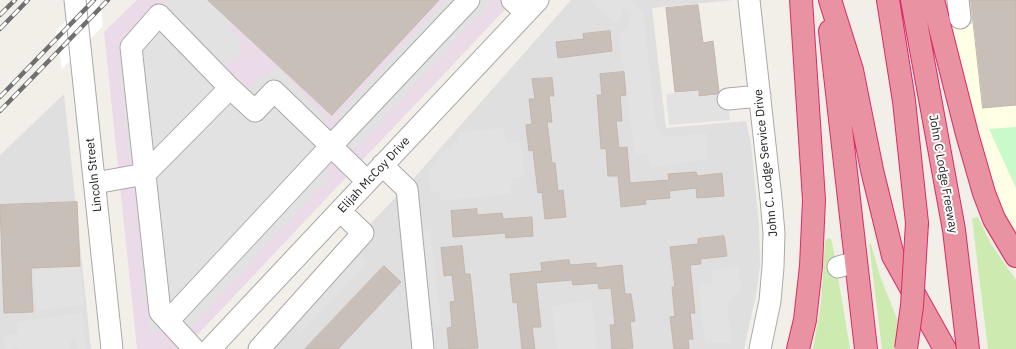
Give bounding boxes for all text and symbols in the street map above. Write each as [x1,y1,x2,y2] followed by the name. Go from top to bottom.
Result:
[751,88,781,238] street label: John C. Lodge Service Drive
[925,114,961,234] street label: John C Lodge Freeway
[335,134,413,216] street label: Elijah McCoy Drive
[83,137,105,213] street label: Lincoln Street

